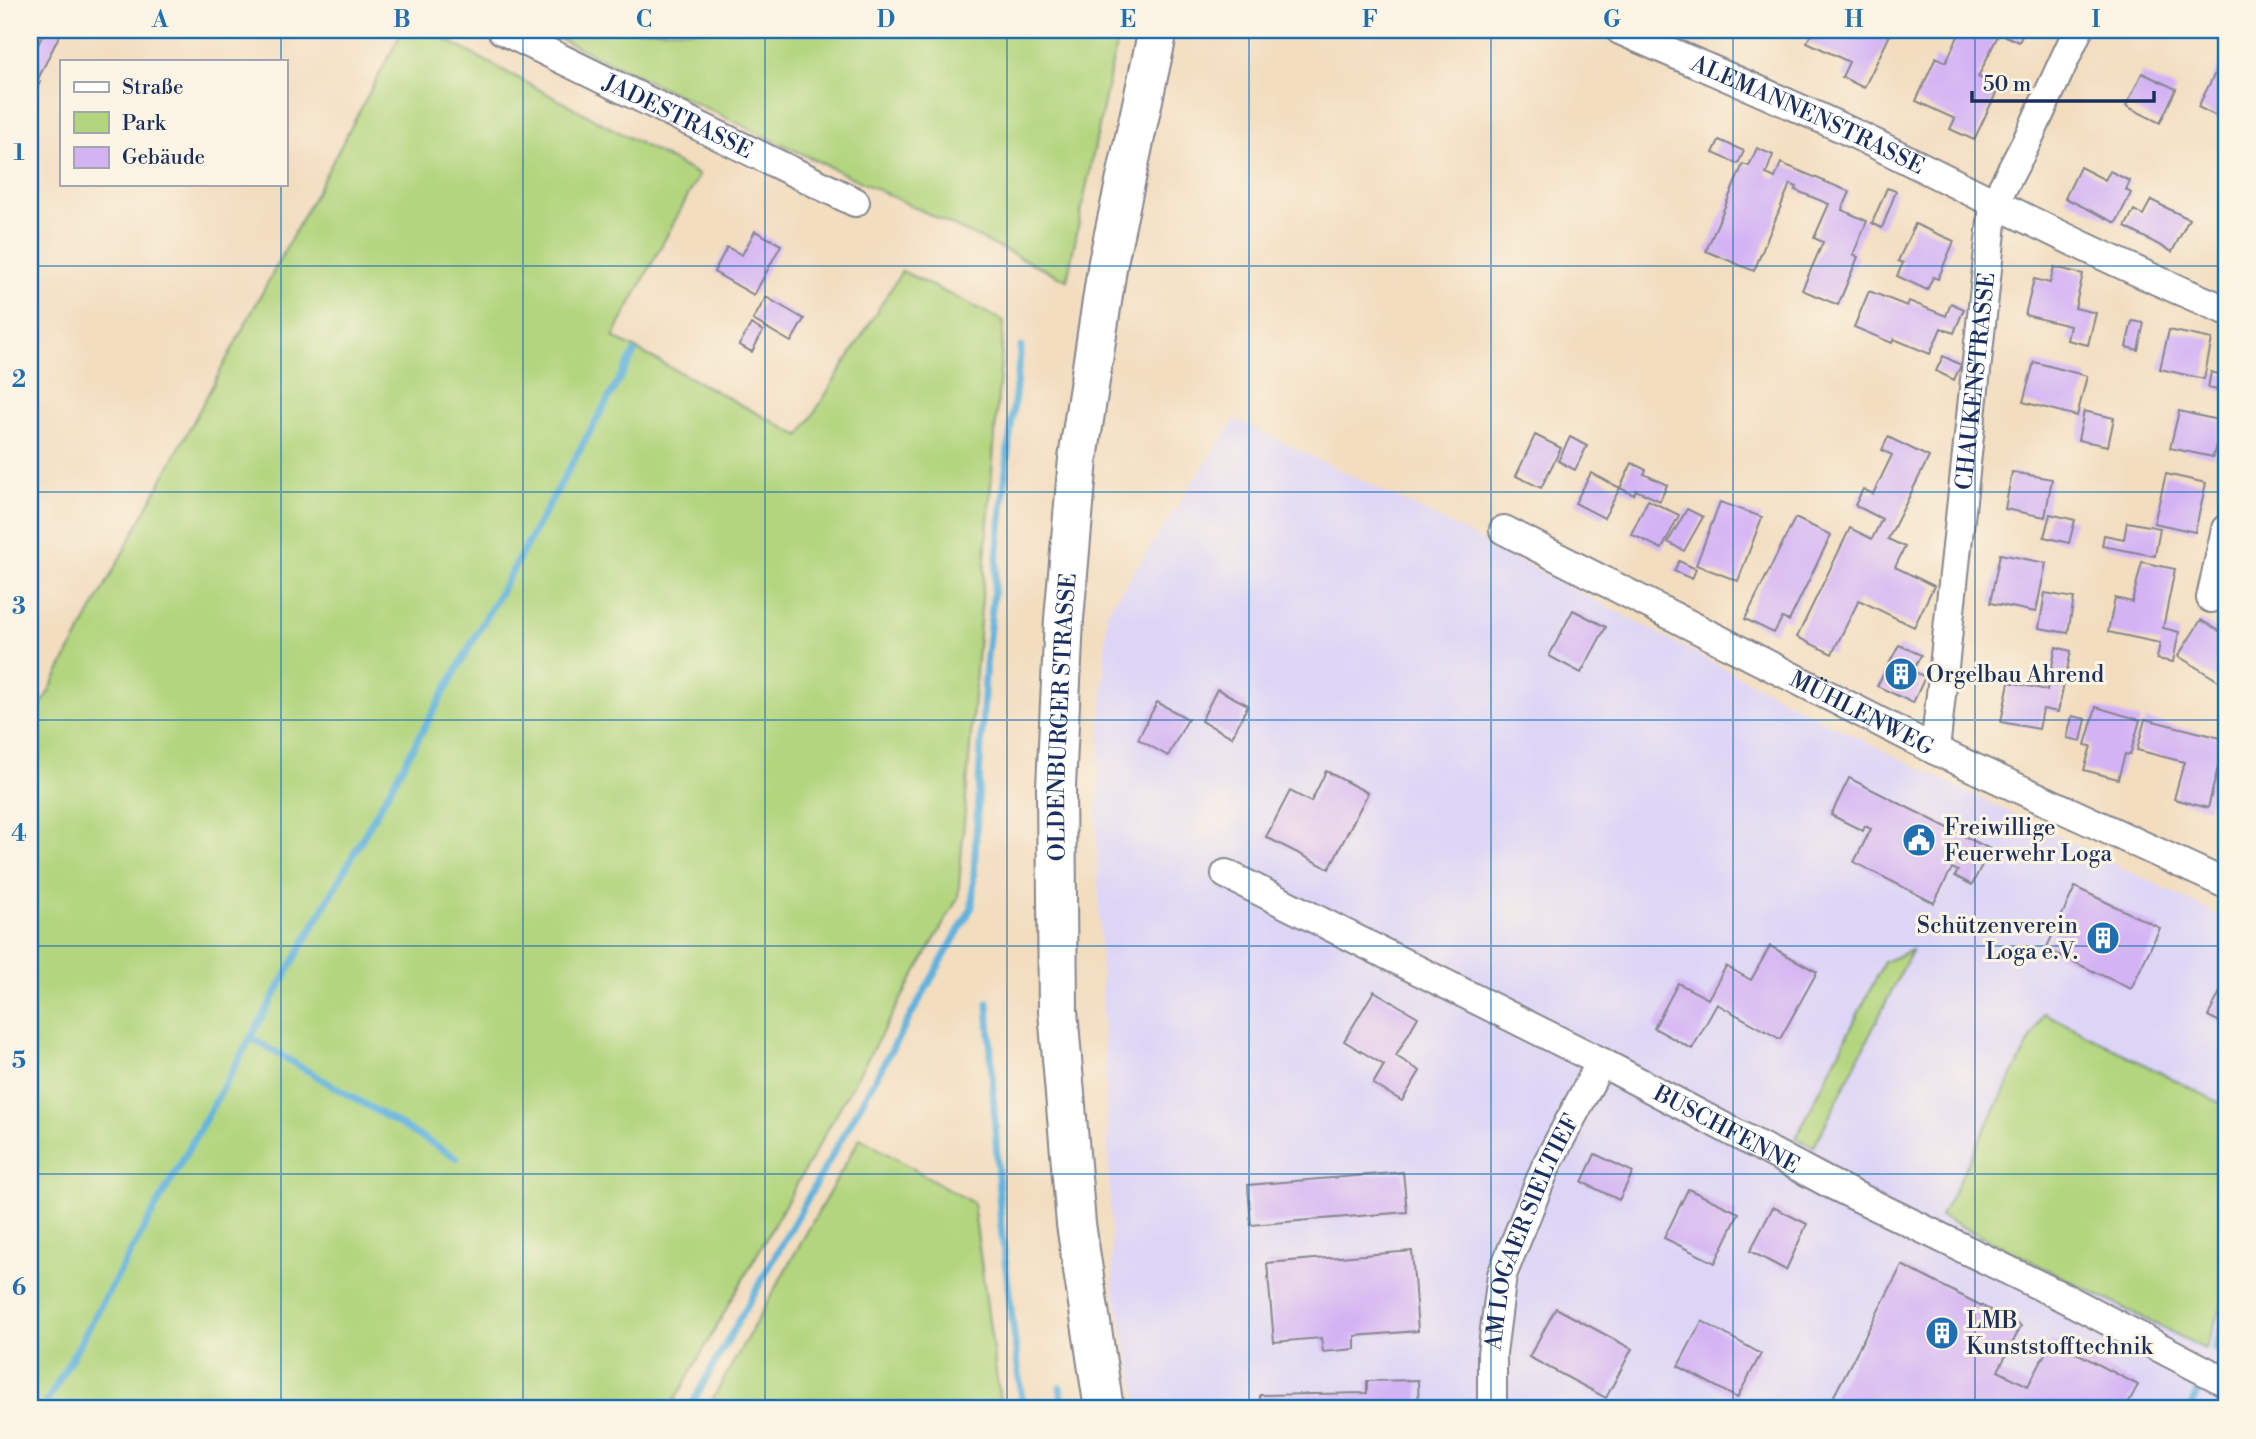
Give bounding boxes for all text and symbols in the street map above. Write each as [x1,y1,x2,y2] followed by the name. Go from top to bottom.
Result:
[151,6,169,34] text: A
[393,6,411,34] text: B
[636,6,652,34] text: C
[877,6,895,34] text: D
[1120,6,1136,34] text: E
[1362,6,1378,34] text: F
[1603,6,1621,34] text: G
[1845,6,1864,34] text: H
[2092,6,2101,34] text: I
[1686,49,1929,181] street label: ALEMANNENSTRASSE
[60,60,287,186] legend
[1972,60,2154,104] scale bar
[598,68,757,165] street label: JADESTRASSE
[1983,72,2031,98] text: 50 m
[122,75,184,101] text: Straße
[122,111,167,137] text: Park
[13,139,25,167] text: 1
[122,145,205,171] text: Gebäude
[1950,271,2002,492] street label: CHAUKENSTRASSE
[12,366,26,394] text: 2
[1043,572,1083,861] street label: OLDENBURGER STRASSE
[12,593,26,621] text: 3
[1882,655,1920,693] building icon: Orgelbau Ahrend
[1926,661,2104,689] place label: Orgelbau Ahrend
[1785,665,1938,762] street label: MÜHLENWEG
[1944,814,2113,868] place label: Freiwillige Feuerwehr Loga
[11,820,27,848] text: 4
[1900,821,1938,859] public building icon: Freiwillige Feuerwehr Loga
[1917,912,2078,966] place label: Schützenverein Loga e.V.
[2084,919,2122,957] building icon: Schützenverein Loga e.V.
[12,1047,26,1075] text: 5
[1648,1079,1804,1180] street label: BUSCHFENNE
[1479,1110,1586,1353] street label: AM LOGAER SIELTIEF
[12,1274,26,1302] text: 6
[1966,1307,2154,1361] place label: LMB Kunststofftechnik
[1923,1314,1961,1352] building icon: LMB Kunststofftechnik

